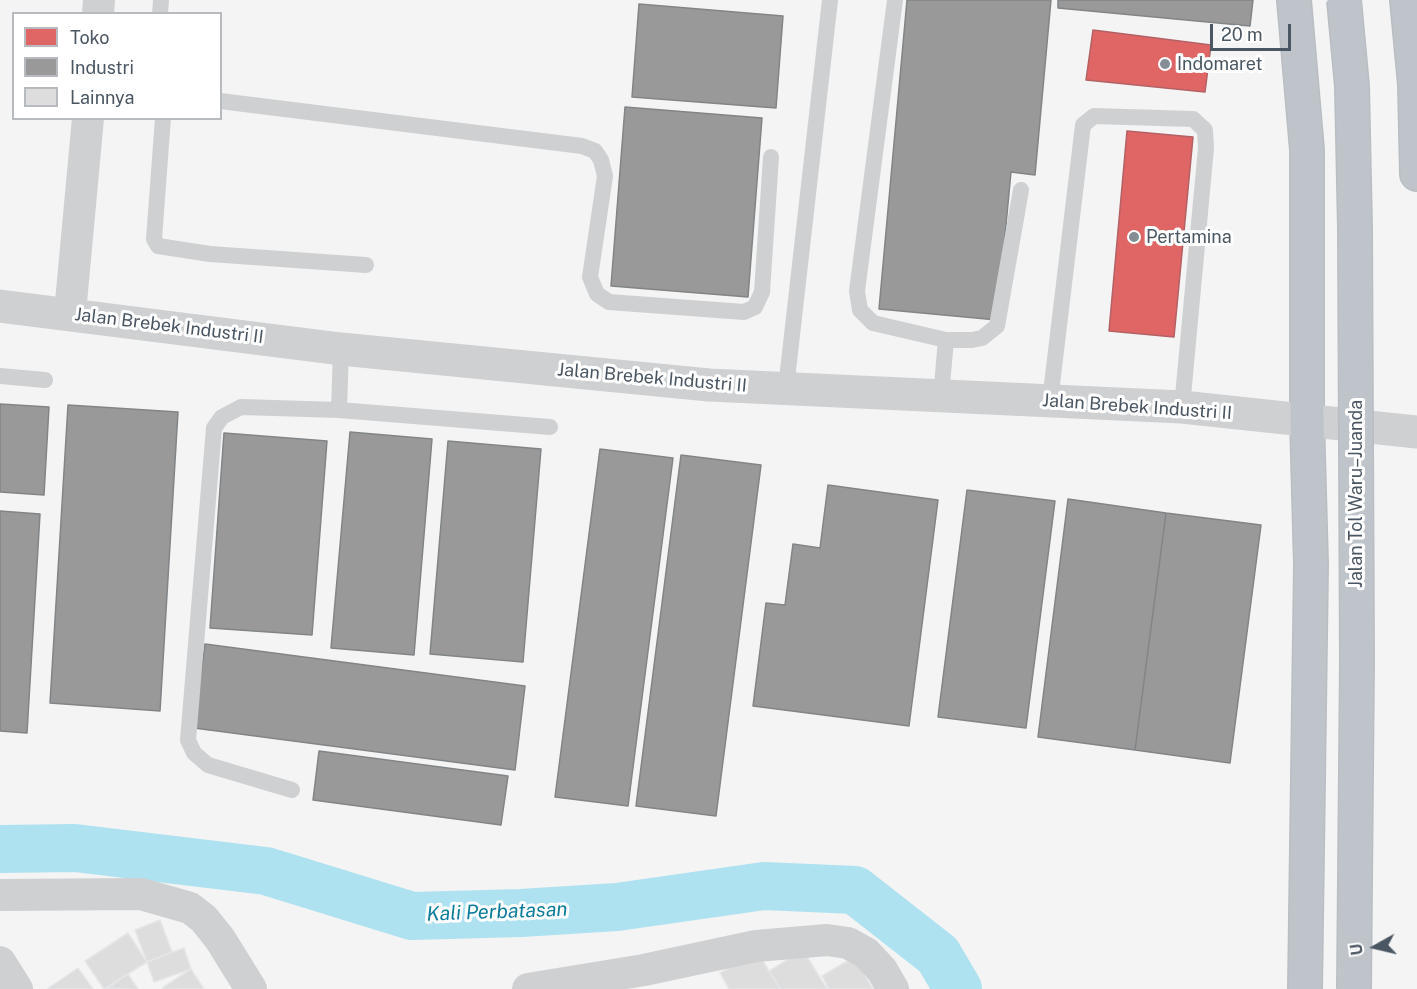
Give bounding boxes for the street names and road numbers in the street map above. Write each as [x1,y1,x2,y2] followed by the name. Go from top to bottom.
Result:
[73,304,265,348] street label: Jalan Brebek Industri II
[556,359,748,397] street label: Jalan Brebek Industri II
[1041,390,1233,424] street label: Jalan Brebek Industri II
[1345,400,1367,588] street label: Jalan Tol Waru–Juanda

